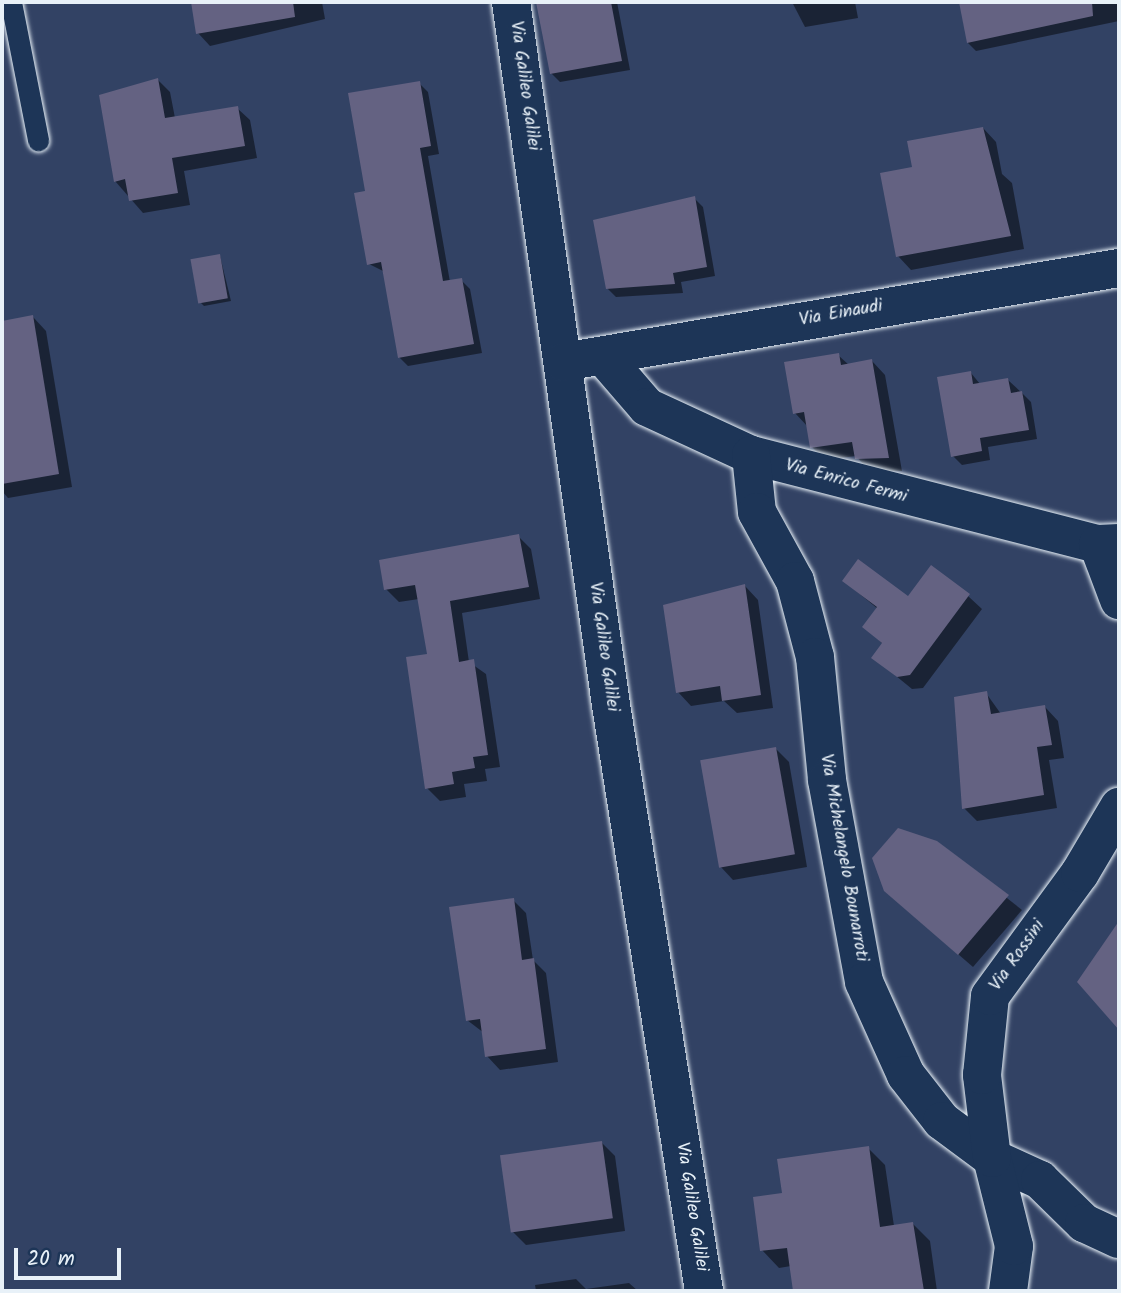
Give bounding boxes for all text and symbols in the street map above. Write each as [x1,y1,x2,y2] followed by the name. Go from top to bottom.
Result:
[504,20,544,152] street label: Via Galileo Galilei
[798,296,884,332] street label: Via Einaudi
[783,455,909,509] street label: Via Enrico Fermi
[583,581,623,713] street label: Via Galileo Galilei
[814,753,872,963] street label: Via Michelangelo Bounarroti
[986,916,1050,996] street label: Via Rossini
[670,1141,712,1273] street label: Via Galileo Galilei
[18,1234,124,1278] scale bar
[27,1243,75,1276] text: 20 m

